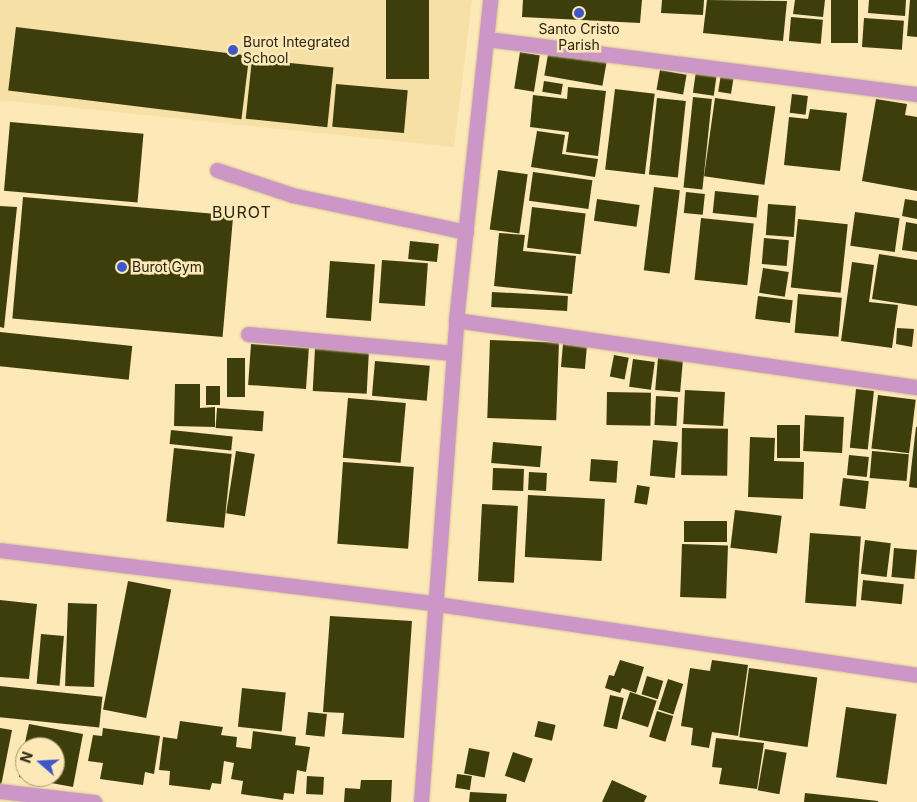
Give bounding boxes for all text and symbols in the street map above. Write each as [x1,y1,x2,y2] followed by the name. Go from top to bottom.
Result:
[573,7,585,19] marker: Santo Cristo Parish
[538,21,620,54] place label: Santo Cristo Parish
[243,34,350,66] place label: Burot Integrated School
[227,44,239,56] marker: Burot Integrated School
[211,202,273,222] district label: BUROT
[132,259,202,275] place label: Burot Gym
[116,261,128,273] marker: Burot Gym
[15,737,65,787] north arrow
[17,749,36,765] text: N

